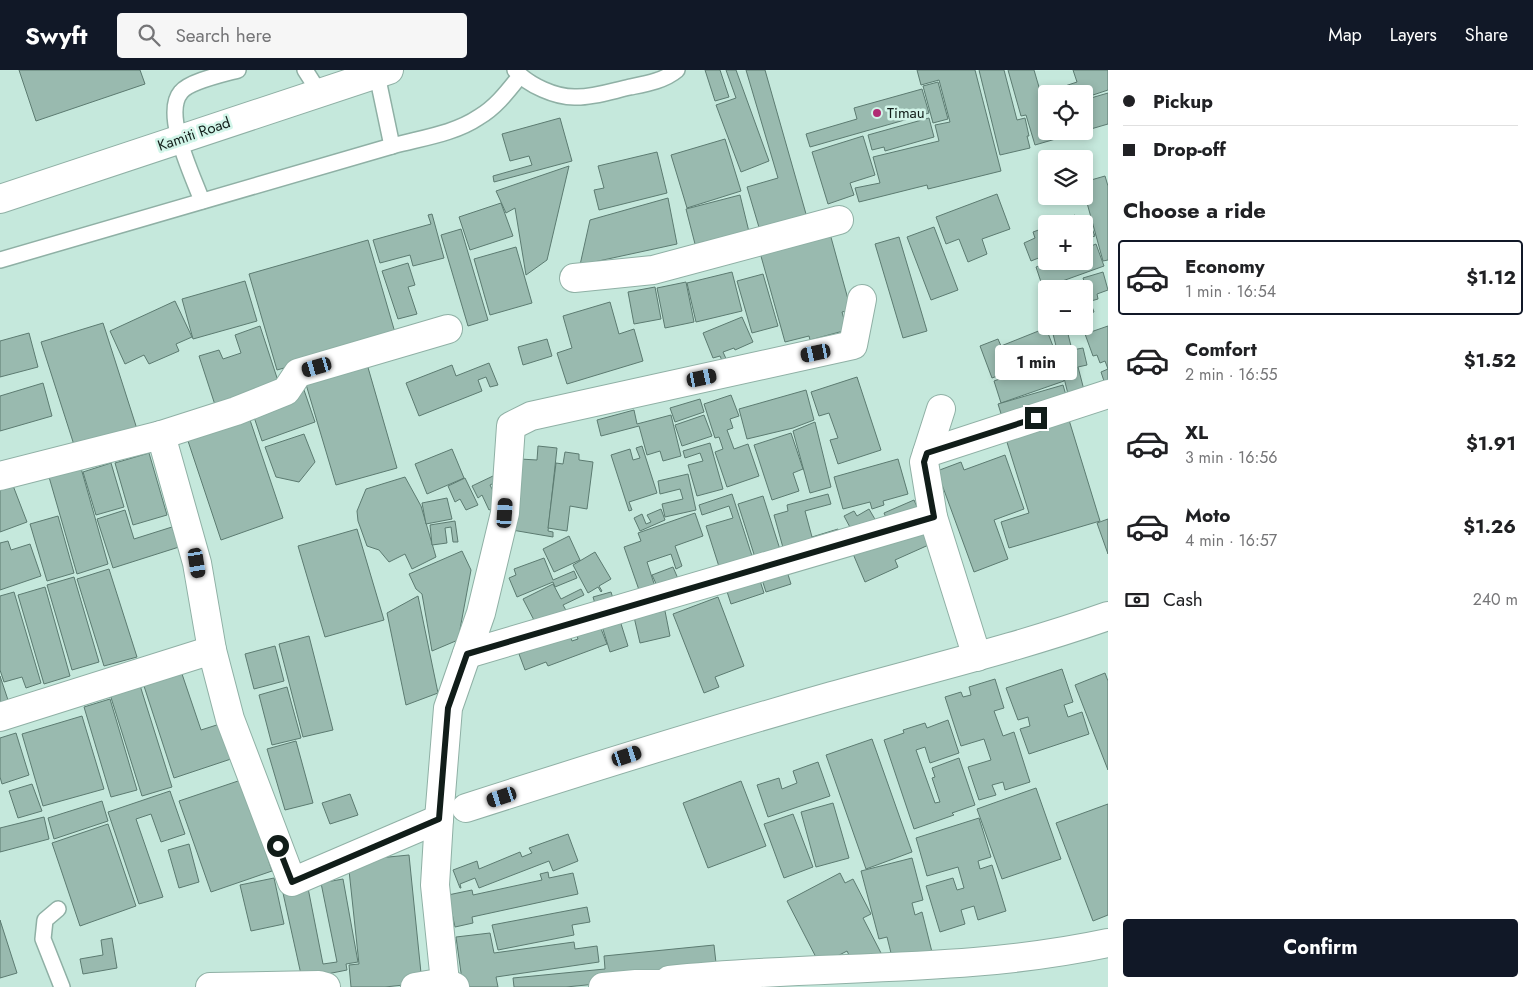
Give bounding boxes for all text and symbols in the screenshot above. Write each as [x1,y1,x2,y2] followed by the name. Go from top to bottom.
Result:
[117,13,467,58] search box
[25,18,87,53] text: Swyft
[135,21,163,49] icon: search
[175,22,272,49] text: Search here
[1328,22,1362,48] text: Map
[1390,22,1437,48] text: Layers
[1465,22,1508,48] text: Share
[1038,85,1093,335] map controls
[1038,85,1093,140] button: locate
[1153,88,1213,115] text: Pickup
[887,102,925,124] place label: Timau
[871,107,883,119] marker: Timau
[155,111,233,157] street label: Kamiti Road
[1153,136,1226,163] text: Drop-off
[1038,150,1093,205] button: layers
[1123,194,1266,226] text: Choose a ride
[1038,215,1093,270] button: +
[1185,253,1265,280] text: Economy
[1125,255,1170,300] icon: car
[1466,264,1516,291] text: $1.12
[1038,280,1093,335] button: −
[1185,280,1276,303] text: 1 min · 16:54
[1185,336,1257,363] text: Comfort
[1125,338,1170,383] icon: car
[799,343,832,363] car
[995,346,1077,380] callout: 1 min
[1464,347,1516,374] text: $1.52
[1016,351,1056,374] text: 1 min
[300,356,333,378] car
[1185,363,1278,386] text: 2 min · 16:55
[685,368,718,388] car
[1025,407,1047,429] route end
[1185,419,1208,446] text: XL
[1125,421,1170,466] icon: car
[1466,430,1516,457] text: $1.91
[1185,446,1277,469] text: 3 min · 16:56
[496,498,513,528] car
[1185,502,1230,529] text: Moto
[1125,504,1170,549] icon: car
[1463,513,1516,540] text: $1.26
[1185,529,1277,552] text: 4 min · 16:57
[187,547,206,579] car
[1123,586,1151,614] icon: cash
[1163,586,1203,613] text: Cash
[1473,588,1518,611] text: 240 m
[610,744,643,768] car
[485,785,518,809] car
[267,835,289,857] route start
[1123,919,1518,977] button: Confirm

